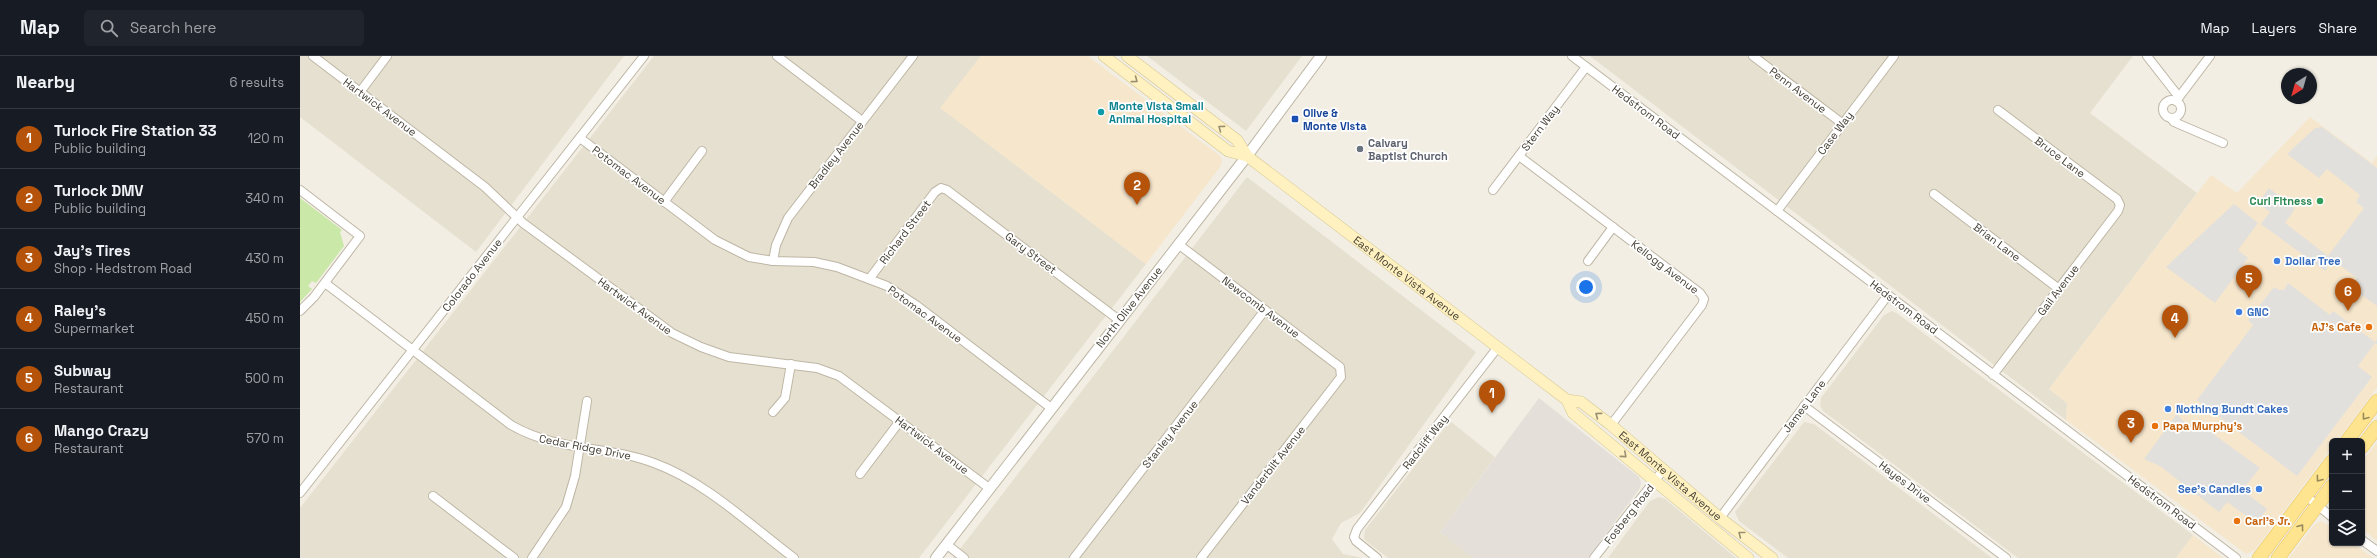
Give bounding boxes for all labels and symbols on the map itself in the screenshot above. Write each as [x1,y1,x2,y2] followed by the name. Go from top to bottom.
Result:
[1767,64,1829,116] street label: Penn Avenue
[2281,68,2317,104] north arrow
[341,75,419,139] street label: Hartwick Avenue
[1130,75,1137,82] one-way arrow
[1609,82,1683,142] street label: Hedstrom Road
[1109,99,1204,126] place label: Monte Vista Small Animal Hospital
[1518,102,1562,154] street label: Stern Way
[1303,106,1367,133] place label: Olive & Monte Vista
[1096,107,1106,117] marker: Monte Vista Small Animal Hospital
[1814,108,1856,158] street label: Case Way
[1290,114,1300,124] marker: Olive & Monte Vista
[805,118,867,192] street label: Bradley Avenue
[1218,125,1225,133] one-way arrow
[2032,133,2088,181] street label: Bruce Lane
[1368,136,1448,163] place label: Calvary Baptist Church
[589,143,669,207] street label: Potomac Avenue
[1355,144,1365,154] marker: Calvary Baptist Church
[1124,172,1150,205] pin: 2
[2250,194,2312,208] place label: Curl Fitness
[2315,196,2325,206] marker: Curl Fitness
[876,197,934,267] street label: Richard Street
[1971,220,2023,264] street label: Brian Lane
[1002,229,1060,277] street label: Gary Street
[1351,233,1463,323] street label: East Monte Vista Avenue
[439,236,505,314] street label: Colorado Avenue
[1629,237,1701,297] street label: Kellogg Avenue
[2285,254,2341,268] place label: Dollar Tree
[2272,256,2282,266] marker: Dollar Tree
[2034,262,2082,318] street label: Gail Avenue
[1093,264,1165,350] street label: North Olive Avenue
[2236,265,2262,298] pin: 5
[1219,273,1303,341] street label: Newcomb Avenue
[595,274,675,338] street label: Hartwick Avenue
[1576,277,1596,297] your location
[1867,277,1941,337] street label: Hedstrom Road
[2335,278,2361,311] pin: 6
[885,282,965,346] street label: Potomac Avenue
[2162,305,2188,338] pin: 4
[2247,305,2269,319] place label: GNC
[2234,307,2244,317] marker: GNC
[2312,320,2361,334] place label: AJ's Cafe
[2364,322,2374,332] marker: AJ's Cafe
[1780,377,1828,435] street label: James Lane
[1479,380,1505,413] pin: 1
[1139,397,1201,471] street label: Stanley Avenue
[2176,402,2289,416] place label: Nothing Bundt Cakes
[2163,404,2173,414] marker: Nothing Bundt Cakes
[2118,410,2144,443] pin: 3
[1399,412,1451,472] street label: Radcliff Way
[893,413,971,477] street label: Hartwick Avenue
[1596,413,1603,420] one-way arrow
[2363,413,2370,420] one-way arrow
[2163,419,2243,433] place label: Papa Murphy's
[2150,421,2160,431] marker: Papa Murphy's
[1238,423,1308,507] street label: Vanderbilt Avenue
[1616,428,1725,524] street label: East Monte Vista Avenue
[538,431,632,463] street label: Cedar Ridge Drive
[1619,450,1627,457] one-way arrow
[1876,458,1934,506] street label: Hayes Drive
[2125,472,2199,532] street label: Hedstrom Road
[2317,474,2324,481] one-way arrow
[1601,481,1657,547] street label: Fosberg Road
[2178,482,2251,496] place label: See's Candies
[2254,484,2264,494] marker: See's Candies
[2245,514,2291,528] place label: Carl's Jr.
[2232,516,2242,526] marker: Carl's Jr.
[2297,524,2304,531] one-way arrow
[1738,532,1745,539] one-way arrow

